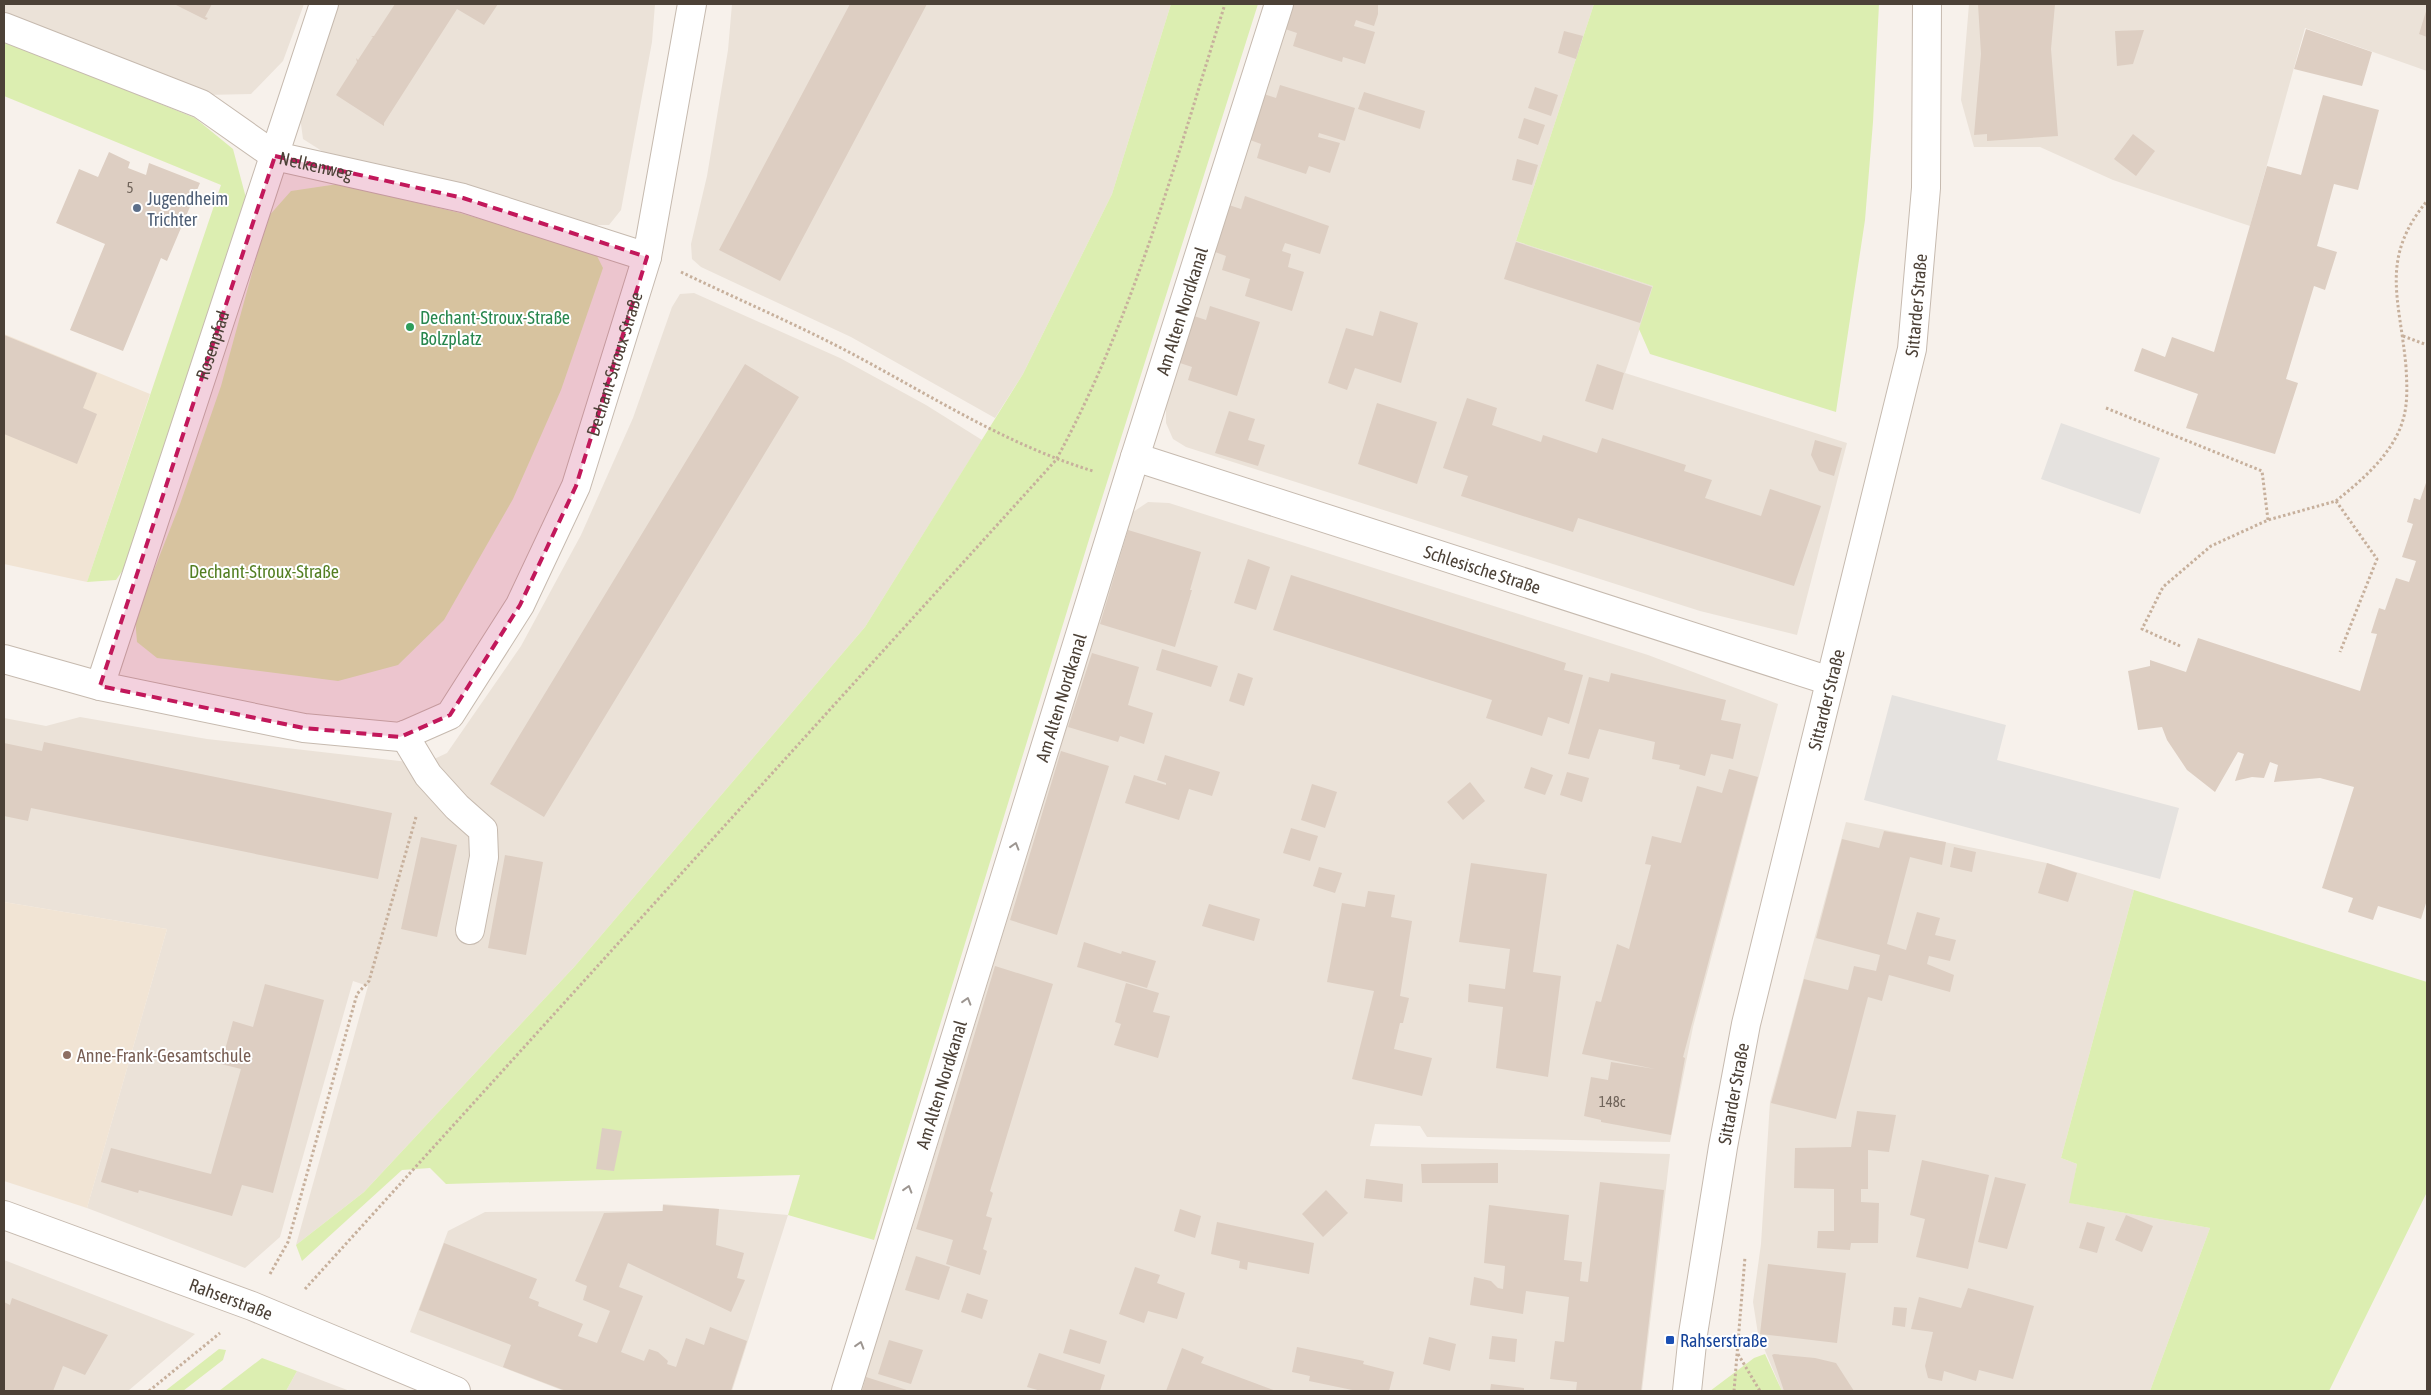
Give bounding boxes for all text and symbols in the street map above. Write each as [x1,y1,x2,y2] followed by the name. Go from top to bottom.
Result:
[277,147,355,184] street label: Nelkenweg
[126,179,134,196] house number: 5
[147,188,228,230] place label: Jugendheim Trichter
[131,202,143,214] marker: Jugendheim Trichter
[1151,244,1212,378] street label: Am Alten Nordkanal
[1900,253,1931,359] street label: Sittarder Straße
[582,289,646,439] street label: Dechant-Stroux-Straße
[420,307,570,349] place label: Dechant-Stroux-Straße Bolzplatz
[191,308,233,382] street label: Rosenpfad
[404,321,416,333] marker: Dechant-Stroux-Straße Bolzplatz
[1421,540,1543,598] street label: Schlesische Straße
[189,561,339,582] park label: Dechant-Stroux-Straße
[1031,630,1090,764] street label: Am Alten Nordkanal
[1803,647,1848,752] street label: Sittarder Straße
[1009,842,1019,850] one-way arrow
[961,997,971,1005] one-way arrow
[911,1017,971,1151] street label: Am Alten Nordkanal
[1713,1041,1753,1146] street label: Sittarder Straße
[77,1045,251,1066] place label: Anne-Frank-Gesamtschule
[61,1049,73,1061] marker: Anne-Frank-Gesamtschule
[1599,1093,1626,1110] house number: 148c
[903,1186,913,1194] one-way arrow
[186,1273,276,1324] street label: Rahserstraße
[1680,1330,1767,1351] place label: Rahserstraße
[1664,1334,1676,1346] marker: Rahserstraße
[854,1341,864,1349] one-way arrow

